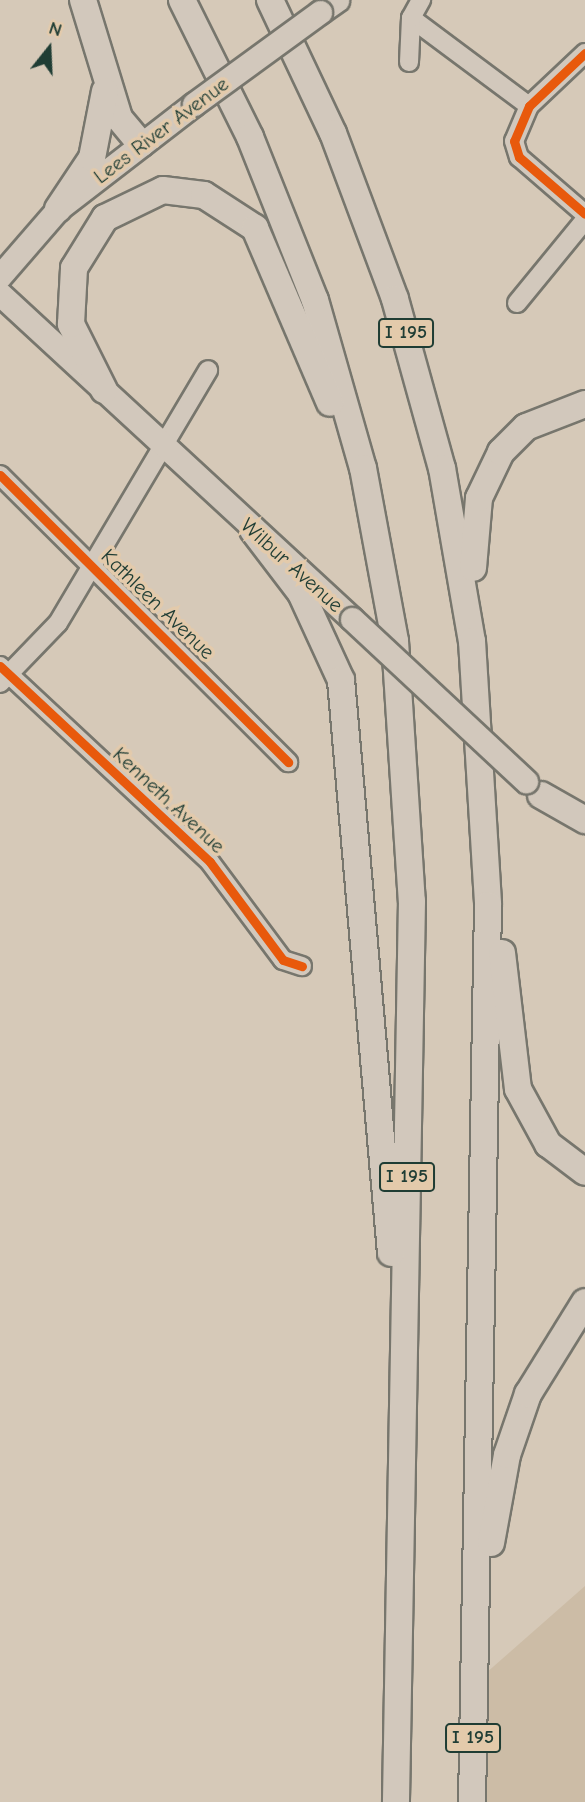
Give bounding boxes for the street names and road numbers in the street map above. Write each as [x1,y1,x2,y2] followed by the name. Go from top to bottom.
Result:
[89,71,233,189] street label: Lees River Avenue
[378,318,434,348] road number: I 195
[236,513,348,617] street label: Wilbur Avenue
[96,544,220,664] street label: Kathleen Avenue
[108,742,230,858] street label: Kenneth Avenue
[379,1162,435,1192] road number: I 195
[445,1722,501,1754] road number: I 195

